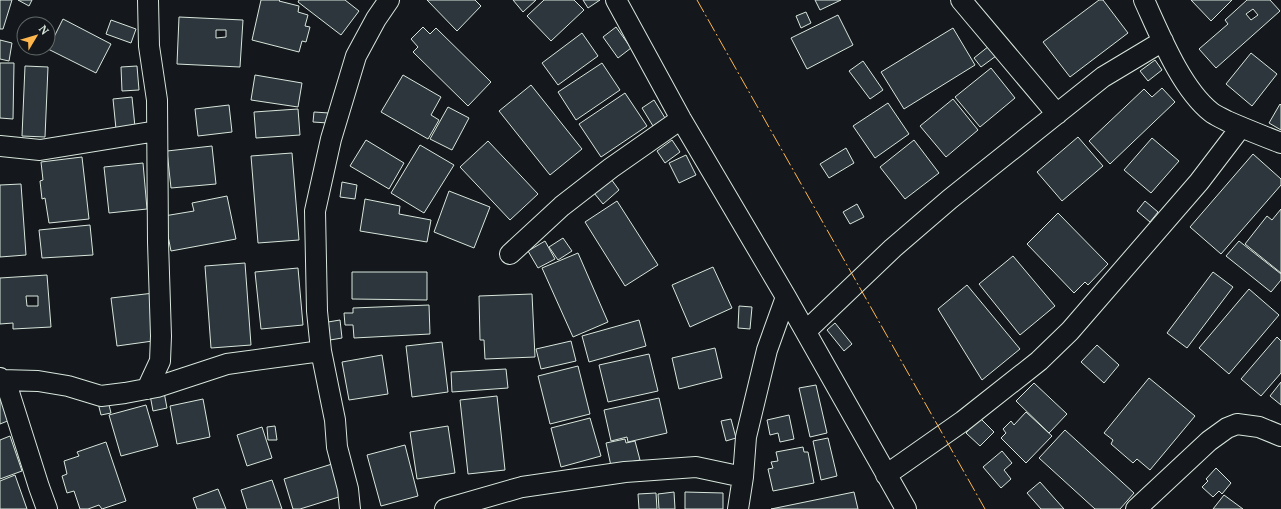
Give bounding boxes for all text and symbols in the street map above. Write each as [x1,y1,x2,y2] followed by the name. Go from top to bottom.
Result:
[16,16,56,56] north arrow
[36,22,52,38] text: N

